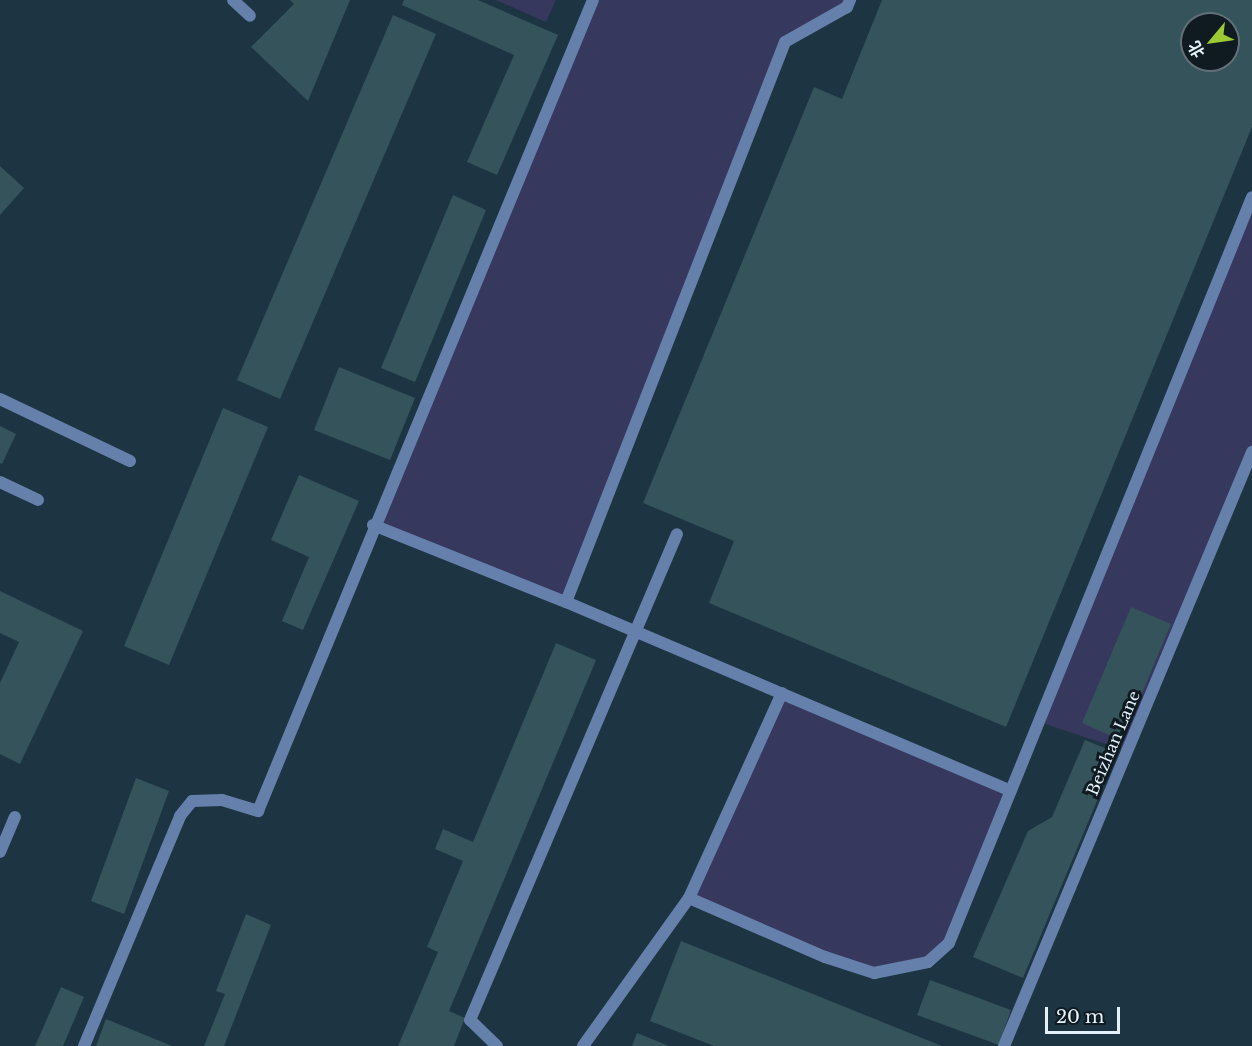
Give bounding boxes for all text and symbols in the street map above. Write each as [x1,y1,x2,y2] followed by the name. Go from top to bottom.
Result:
[1180,12,1240,72] north arrow
[1183,38,1209,62] text: 北
[1082,688,1144,798] street label: Beizhan Lane
[1048,995,1123,1033] scale bar
[1056,1006,1104,1028] text: 20 m

